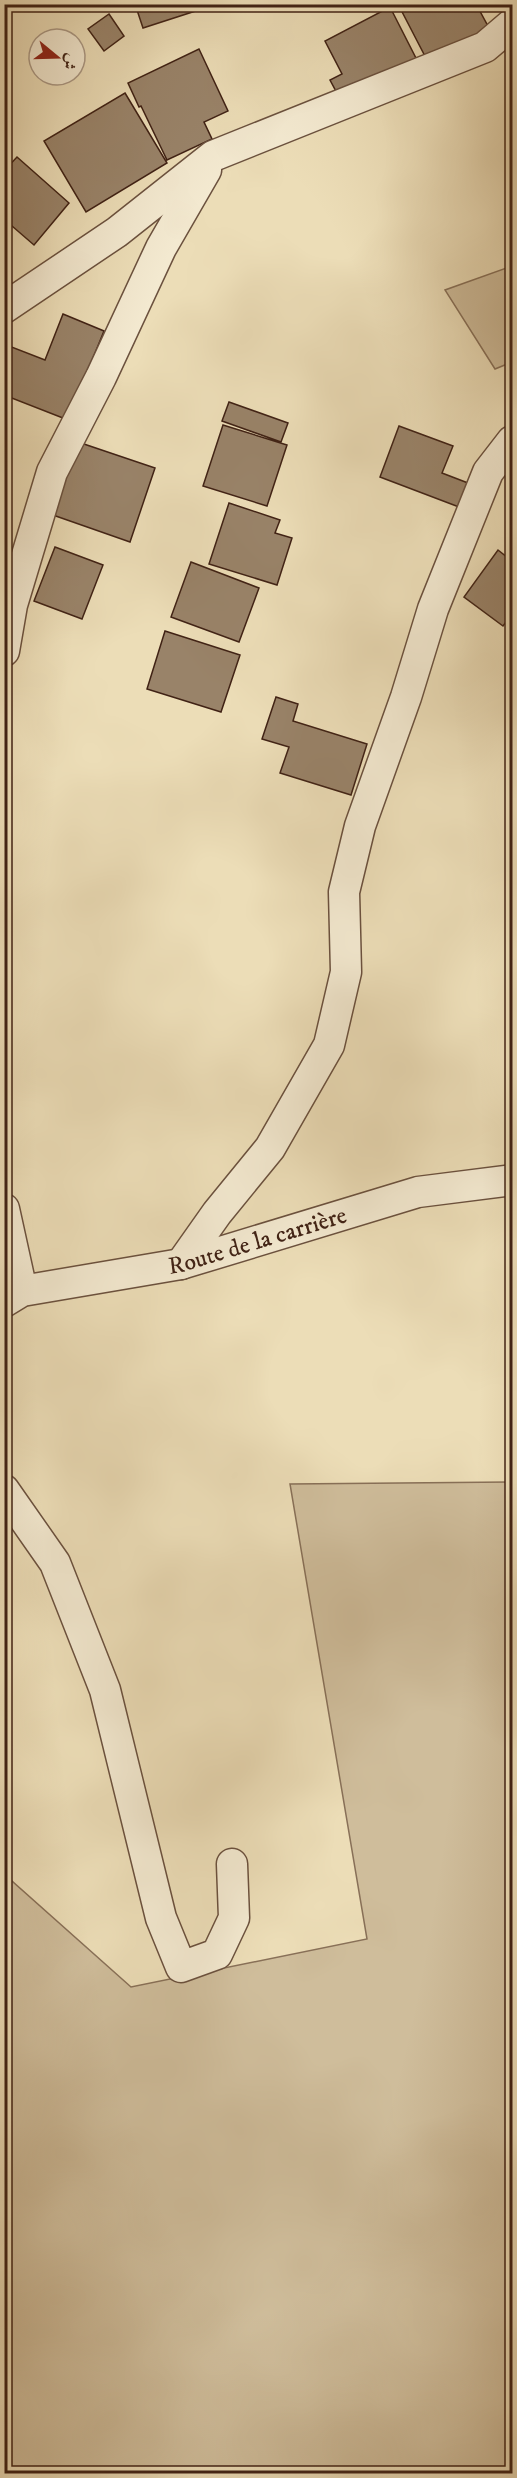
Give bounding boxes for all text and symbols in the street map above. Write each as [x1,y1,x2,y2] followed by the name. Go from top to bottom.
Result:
[27,27,87,87] north arrow
[58,51,82,72] text: ش
[166,1201,350,1282] street label: Route de la carrière

